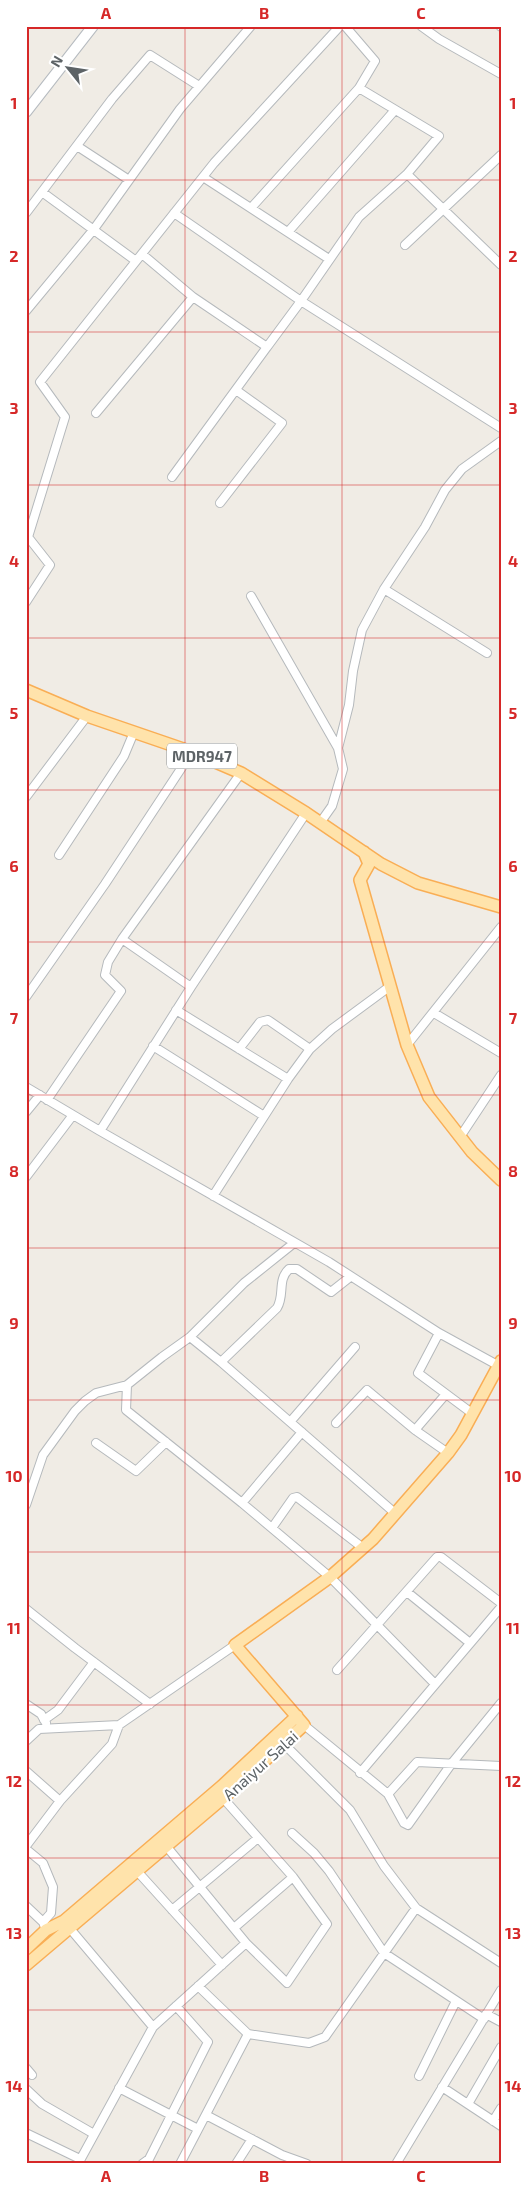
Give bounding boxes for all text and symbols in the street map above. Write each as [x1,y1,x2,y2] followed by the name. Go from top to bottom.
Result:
[101,3,112,22] text: A
[259,3,269,22] text: B
[416,3,426,22] text: C
[42,42,92,92] north arrow
[46,53,66,70] text: N
[11,93,17,112] text: 1
[510,93,516,112] text: 1
[9,246,19,265] text: 2
[508,246,518,265] text: 2
[9,398,19,417] text: 3
[508,398,518,417] text: 3
[9,551,19,570] text: 4
[508,551,518,570] text: 4
[10,703,19,722] text: 5
[509,703,518,722] text: 5
[167,744,237,768] road number: MDR947
[9,856,19,875] text: 6
[508,856,518,875] text: 6
[10,1008,19,1027] text: 7
[509,1008,518,1027] text: 7
[9,1161,19,1180] text: 8
[508,1161,518,1180] text: 8
[9,1313,19,1332] text: 9
[508,1313,518,1332] text: 9
[5,1466,23,1485] text: 10
[504,1466,522,1485] text: 10
[7,1618,21,1637] text: 11
[506,1618,520,1637] text: 11
[219,1726,301,1804] street label: Anaiyur Salai
[6,1771,22,1790] text: 12
[505,1771,521,1790] text: 12
[6,1923,22,1942] text: 13
[505,1923,521,1942] text: 13
[5,2076,23,2095] text: 14
[504,2076,522,2095] text: 14
[101,2166,112,2185] text: A
[259,2166,269,2185] text: B
[416,2166,426,2185] text: C

